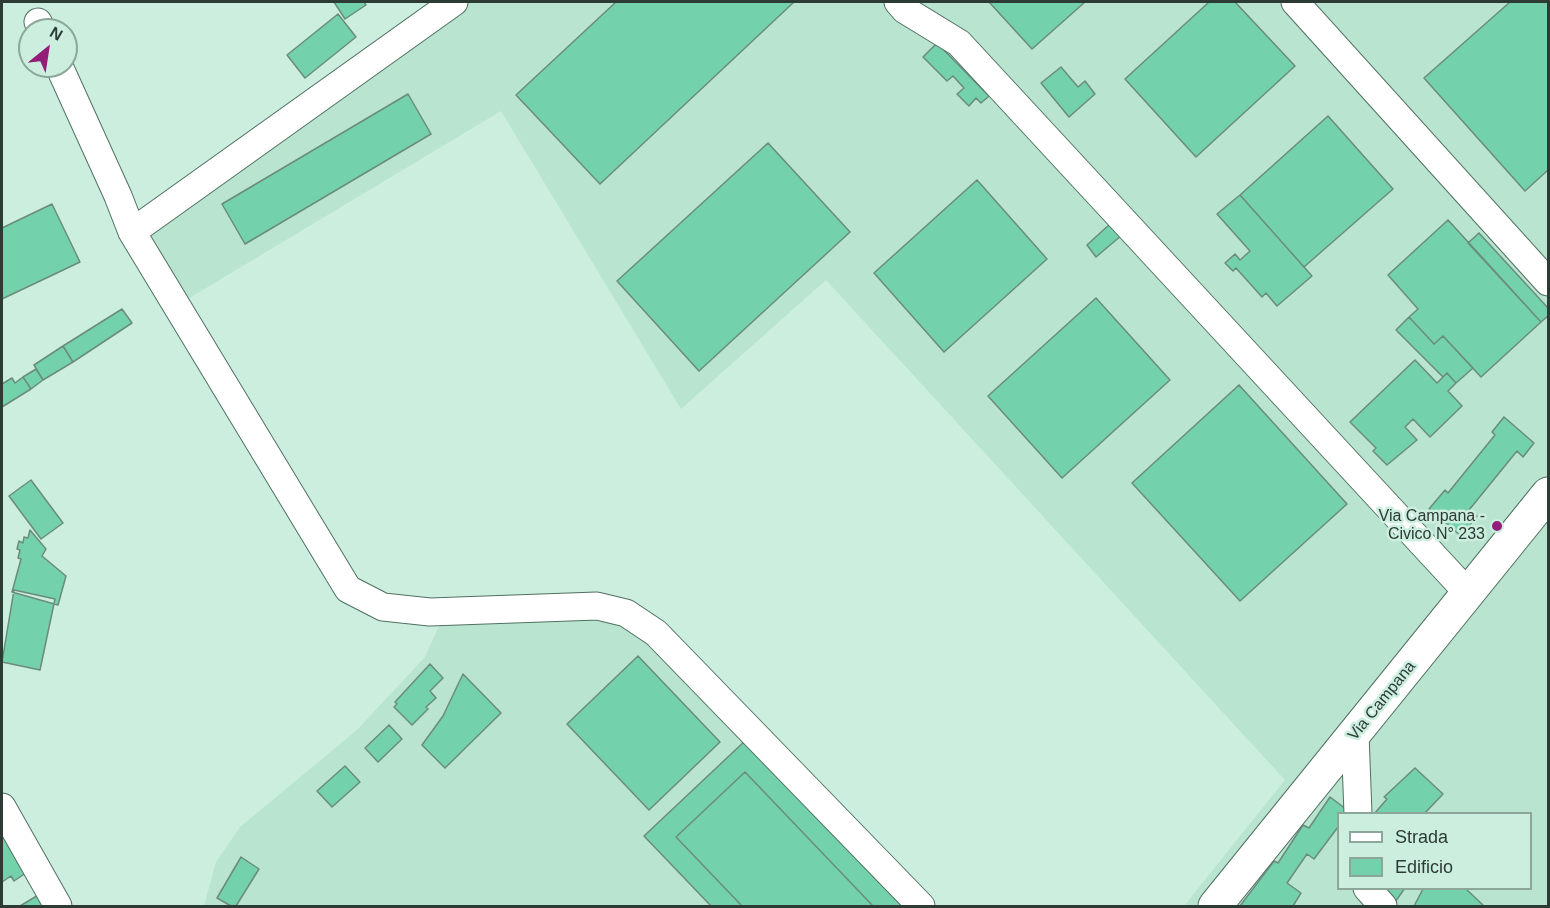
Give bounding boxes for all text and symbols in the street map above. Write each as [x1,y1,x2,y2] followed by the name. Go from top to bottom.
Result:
[18,18,78,78] north arrow
[47,23,66,44] text: N
[1379,507,1485,545] place label: Via Campana - Civico N° 233
[1490,519,1504,533] marker: Via Campana - Civico N° 233
[1344,657,1420,745] street label: Via Campana
[1337,812,1532,890] legend
[1395,827,1448,847] text: Strada
[1395,857,1453,877] text: Edificio

